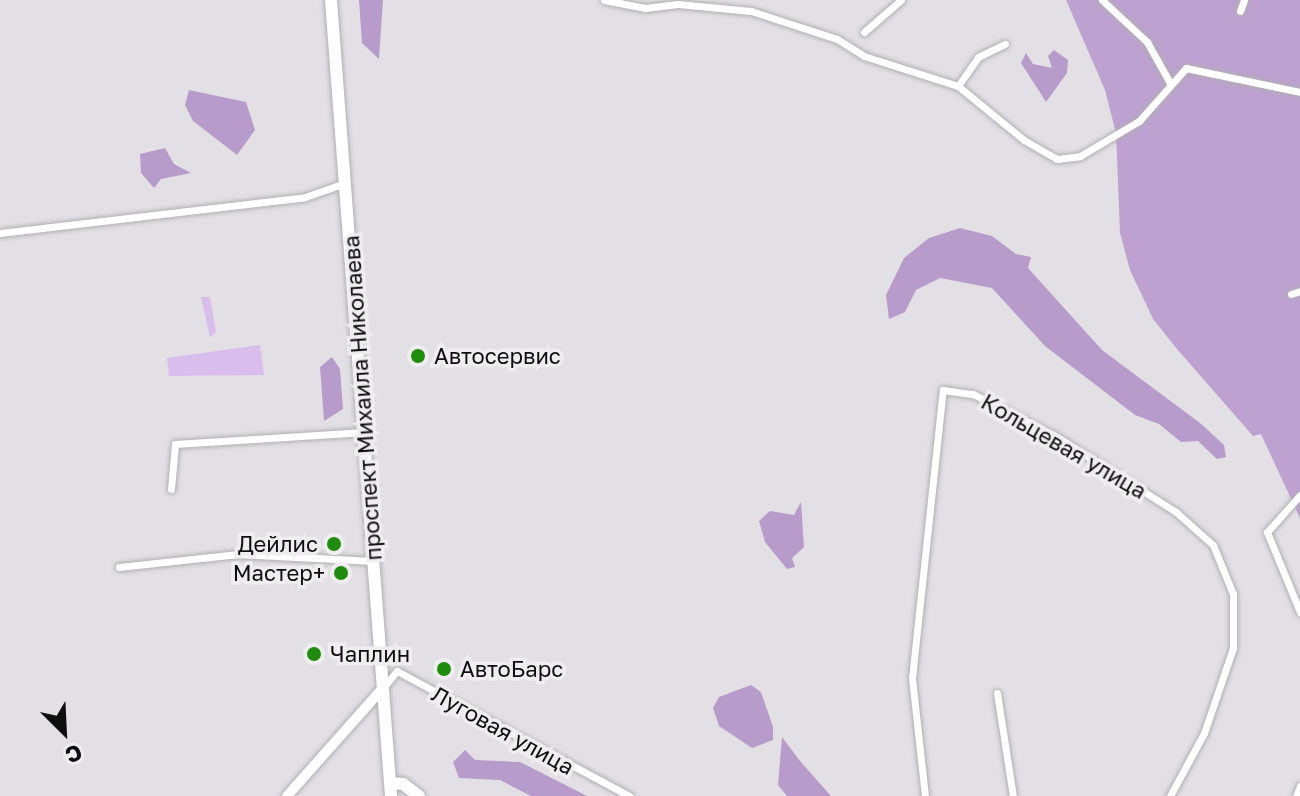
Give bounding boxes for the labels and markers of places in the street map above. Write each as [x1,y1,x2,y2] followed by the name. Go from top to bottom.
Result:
[434,343,561,369] place label: Автосервис
[409,347,427,365] marker: Автосервис
[238,531,318,557] place label: Дейлис
[325,535,343,553] marker: Дейлис
[233,560,325,586] place label: Мастер+
[332,564,350,582] marker: Мастер+
[330,641,410,667] place label: Чаплин
[305,645,323,663] marker: Чаплин
[460,656,563,682] place label: АвтоБарс
[435,660,453,678] marker: АвтоБарс

